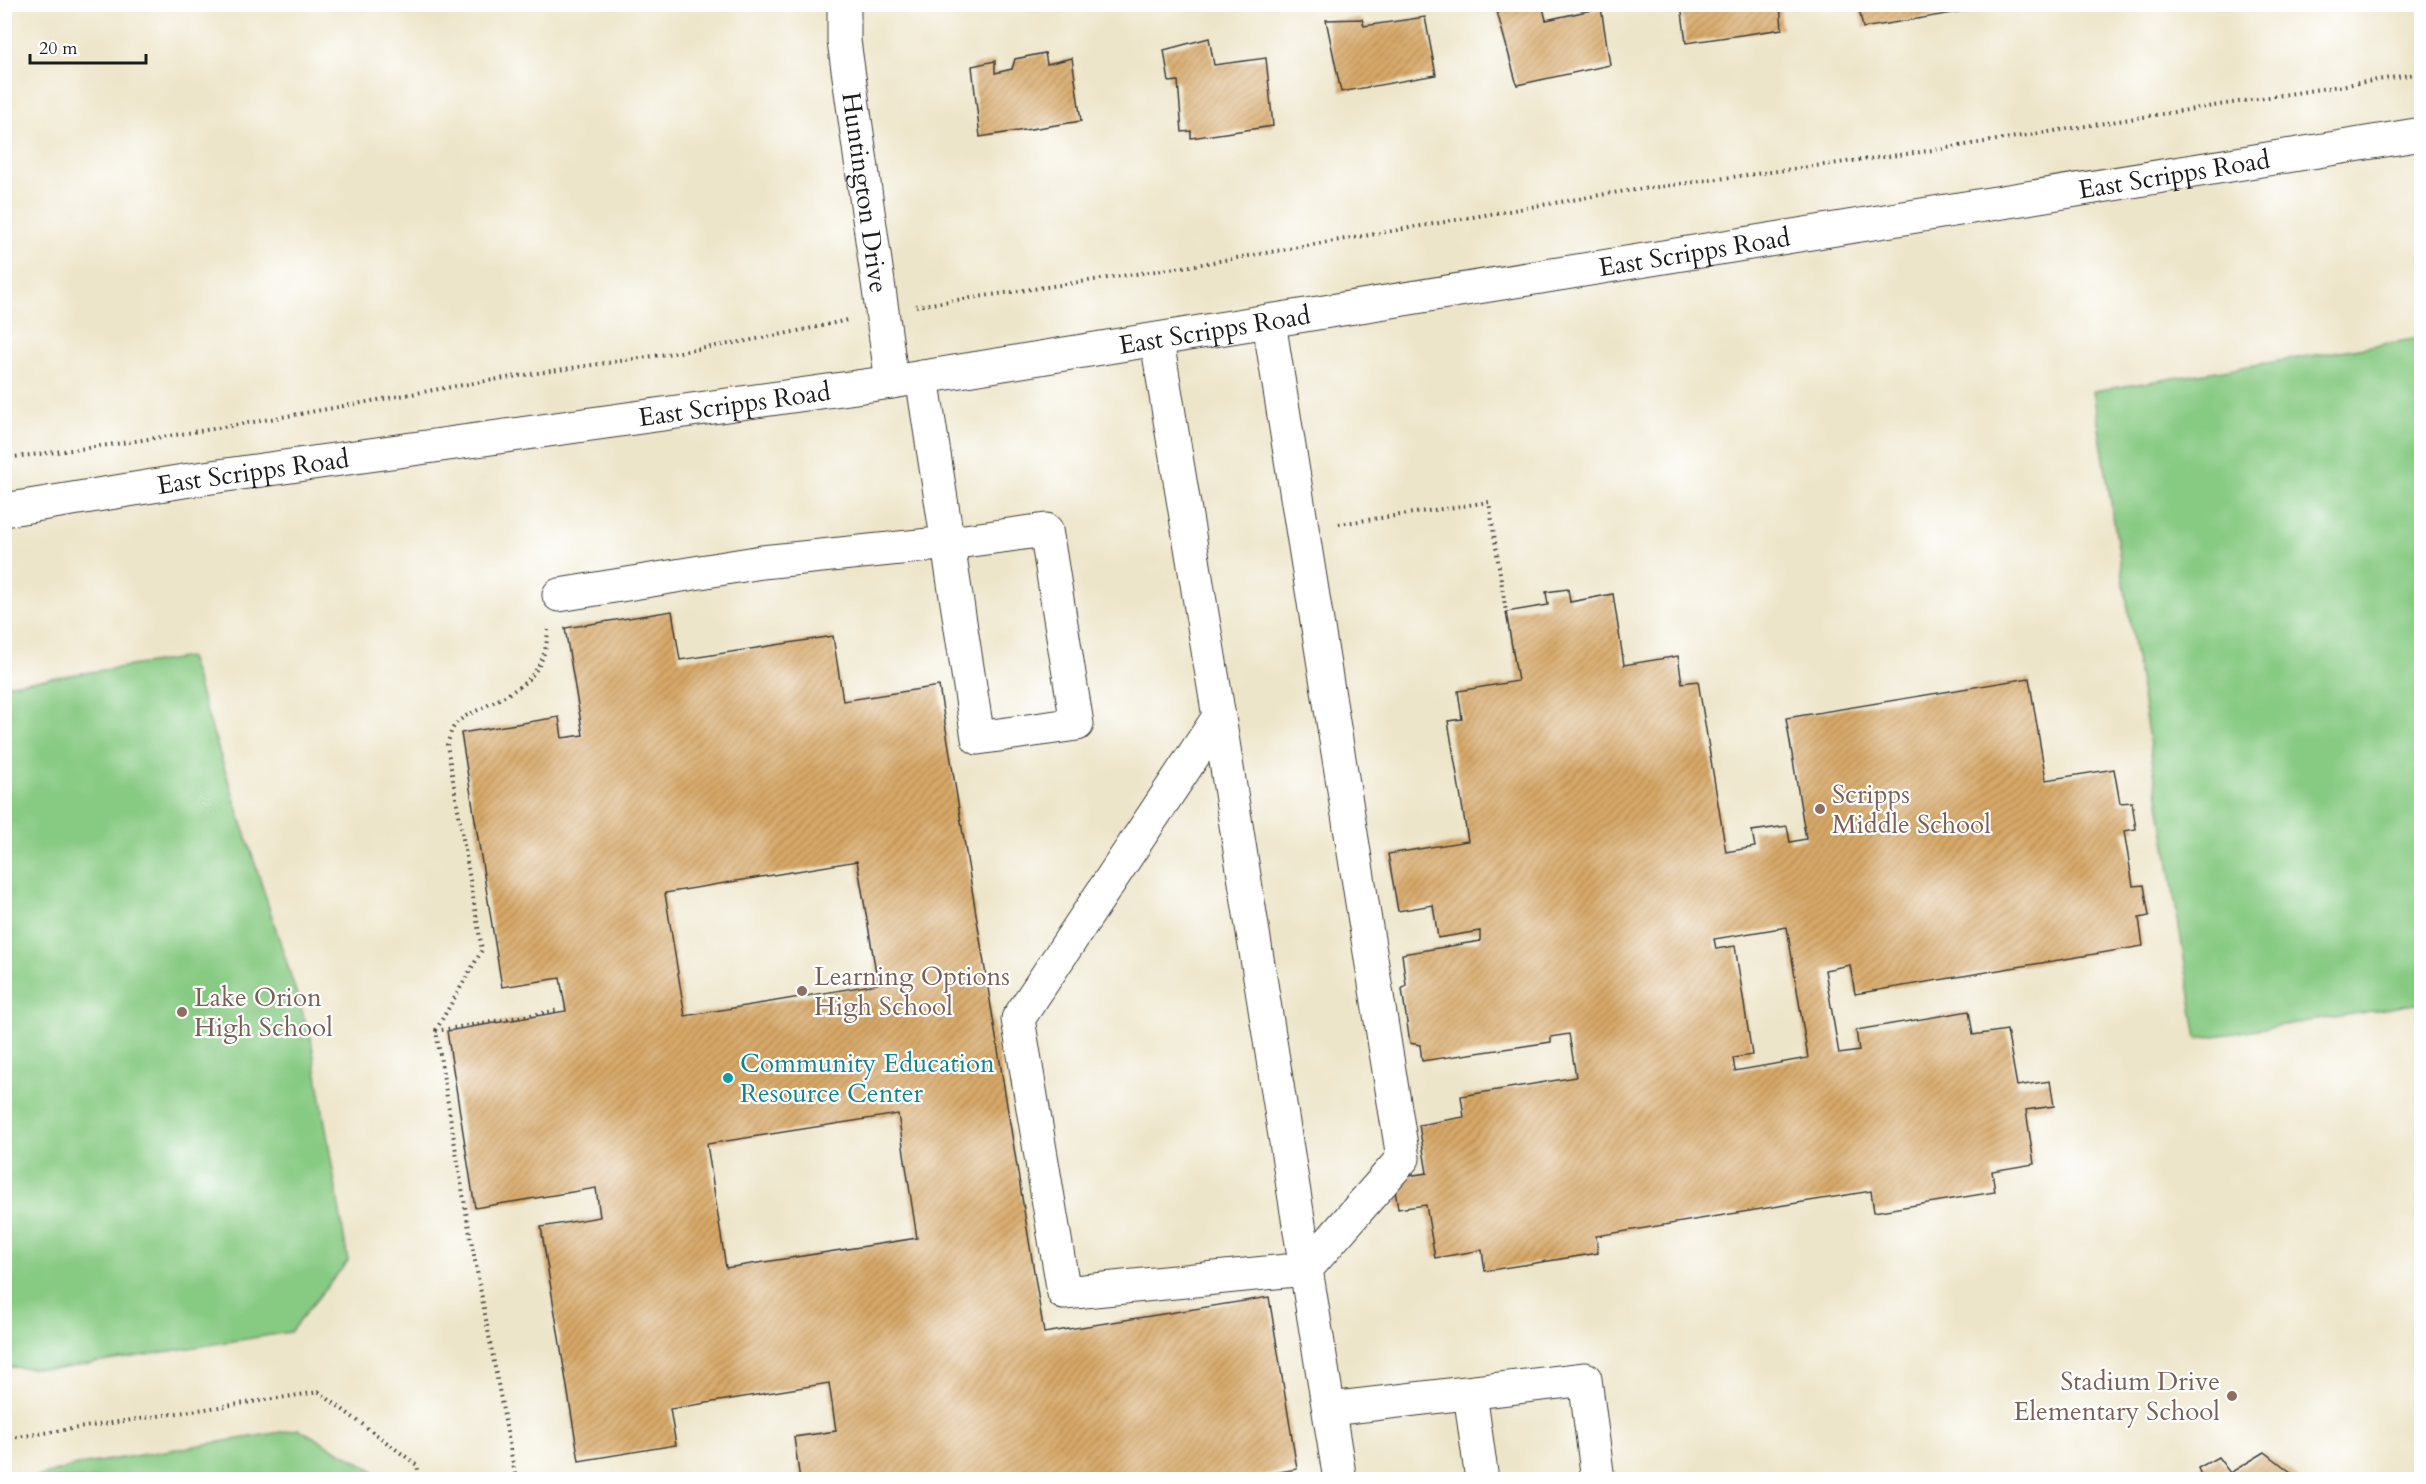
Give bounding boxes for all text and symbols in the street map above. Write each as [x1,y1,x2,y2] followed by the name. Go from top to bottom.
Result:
[30,27,146,65] scale bar
[39,36,78,61] text: 20 m
[834,90,897,295] street label: Huntington Drive
[2076,141,2272,207] street label: East Scripps Road
[1596,219,1793,285] street label: East Scripps Road
[1116,297,1313,362] street label: East Scripps Road
[636,373,833,435] street label: East Scripps Road
[155,440,351,503] street label: East Scripps Road
[1832,777,1991,842] place label: Scripps Middle School
[1813,802,1827,816] marker: Scripps Middle School
[814,959,1010,1024] place label: Learning Options High School
[194,980,333,1045] place label: Lake Orion High School
[795,984,809,998] marker: Learning Options High School
[175,1005,189,1019] marker: Lake Orion High School
[740,1046,995,1111] place label: Community Education Resource Center
[721,1071,735,1085] marker: Community Education Resource Center
[2013,1364,2220,1429] place label: Stadium Drive Elementary School
[2225,1389,2239,1403] marker: Stadium Drive Elementary School

